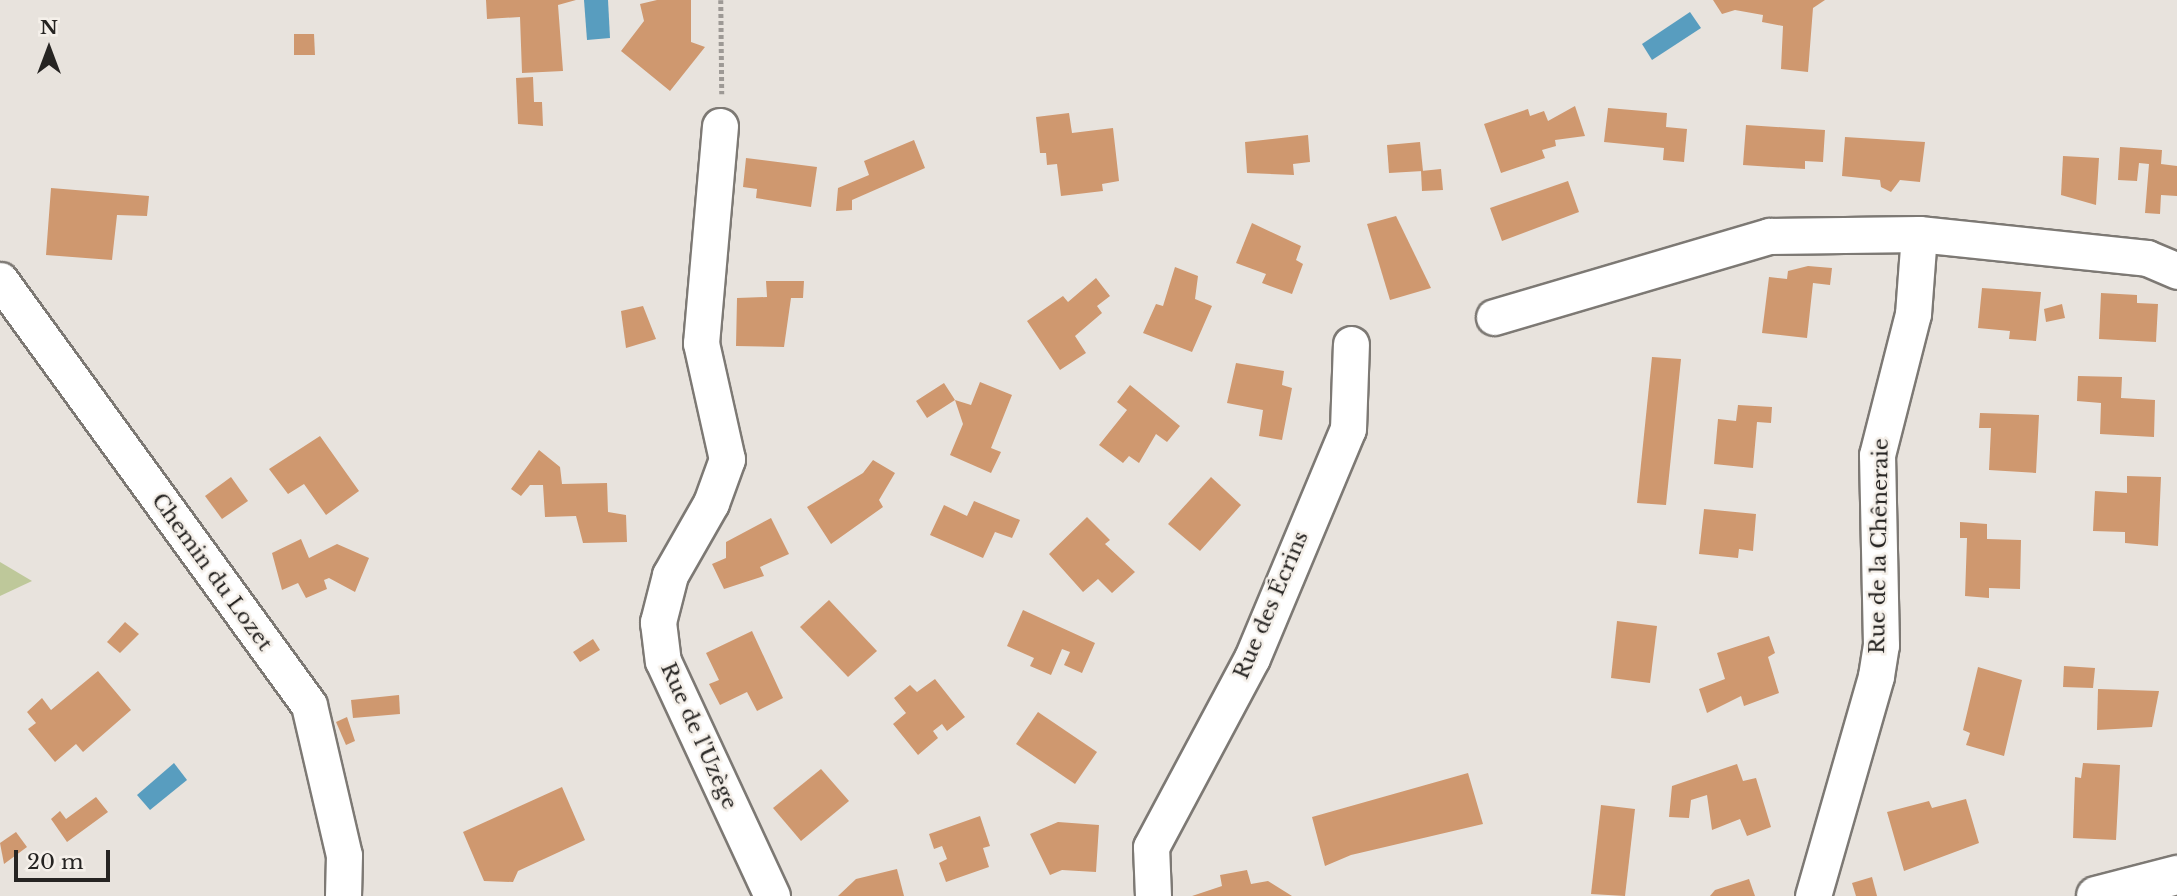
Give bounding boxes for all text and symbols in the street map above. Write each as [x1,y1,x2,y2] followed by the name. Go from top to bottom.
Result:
[14,14,84,84] north arrow
[40,16,58,39] text: N
[1865,438,1893,654] street label: Rue de la Chêneraie
[146,488,278,656] street label: Chemin du Lozet
[1229,527,1313,683] street label: Rue des Écrins
[655,659,743,813] street label: Rue de l'Uzège
[18,836,114,880] scale bar
[27,849,84,875] text: 20 m

